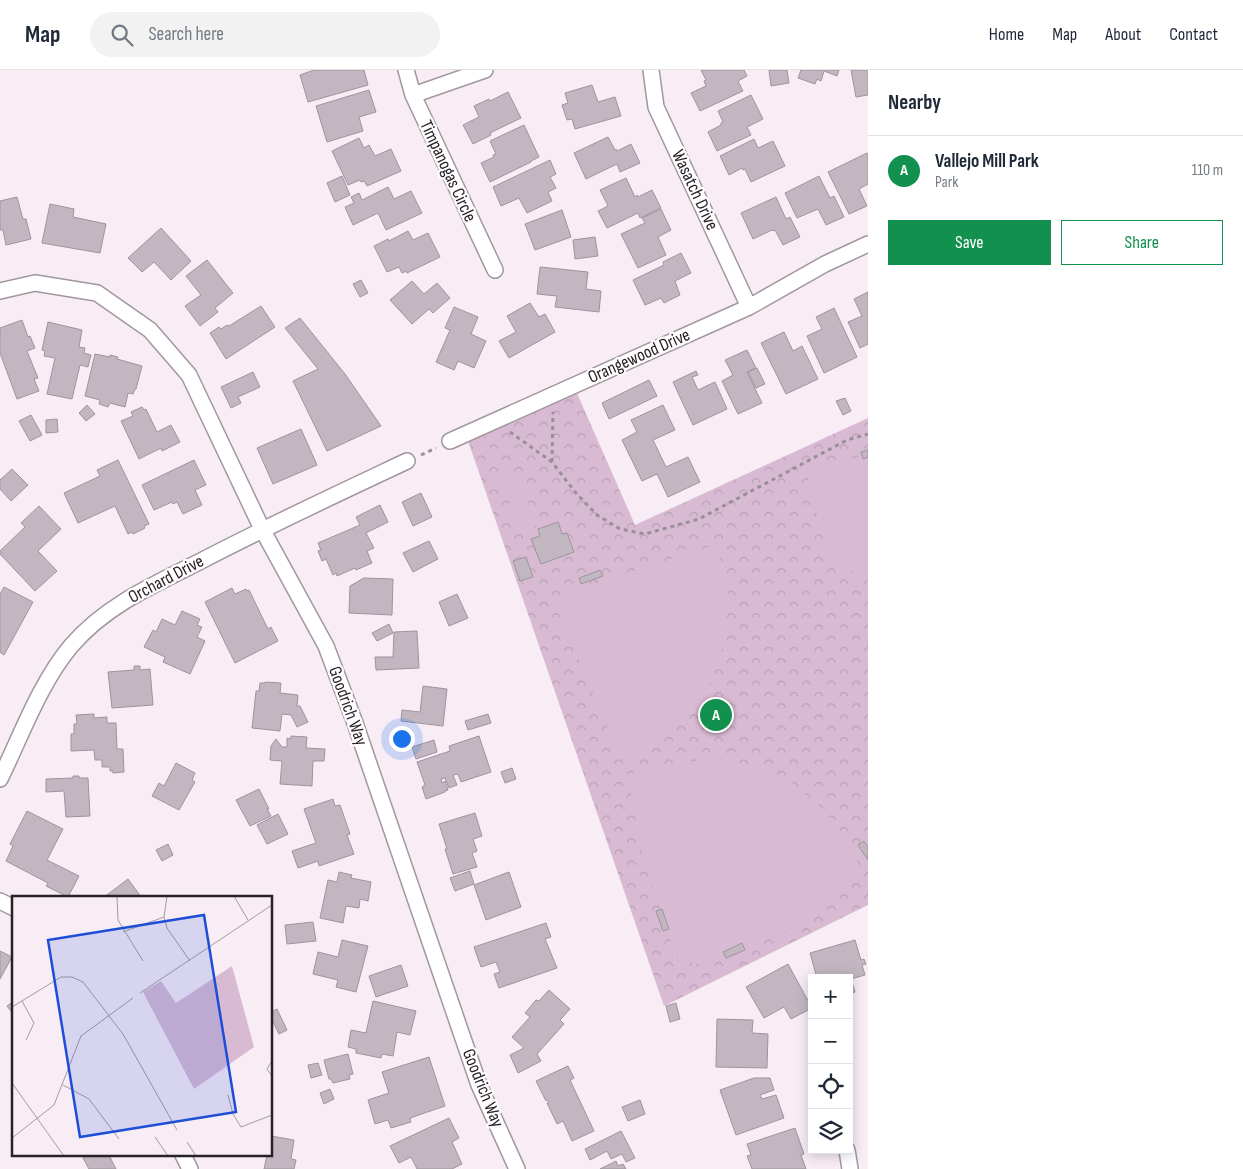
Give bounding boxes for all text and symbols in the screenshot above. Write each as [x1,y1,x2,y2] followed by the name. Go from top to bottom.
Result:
[90,12,440,57] search box
[25,20,60,49] text: Map
[108,21,136,49] icon: search
[148,23,224,46] text: Search here
[989,24,1024,45] text: Home
[1052,24,1077,45] text: Map
[1105,24,1141,45] text: About
[1169,24,1218,45] text: Contact
[888,90,941,115] text: Nearby
[415,117,481,225] street label: Timpanogas Circle
[667,147,723,233] street label: Wasatch Drive
[935,150,1039,173] text: Vallejo Mill Park
[900,161,908,180] text: A
[1192,161,1223,180] text: 110 m
[935,173,958,192] text: Park
[888,220,1051,265] button: Save
[1061,220,1223,265] button: Share
[585,324,693,388] street label: Orangewood Drive
[125,550,207,608] street label: Orchard Drive
[324,664,372,749] street label: Goodrich Way
[700,696,732,734] pin: A
[389,726,415,752] your location
[12,896,272,1156] inset map
[808,974,853,1154] map controls
[808,974,853,1019] button: +
[808,1019,853,1064] button: −
[458,1046,508,1130] street label: Goodrich Way
[808,1064,853,1109] button: locate
[808,1109,853,1154] button: layers

